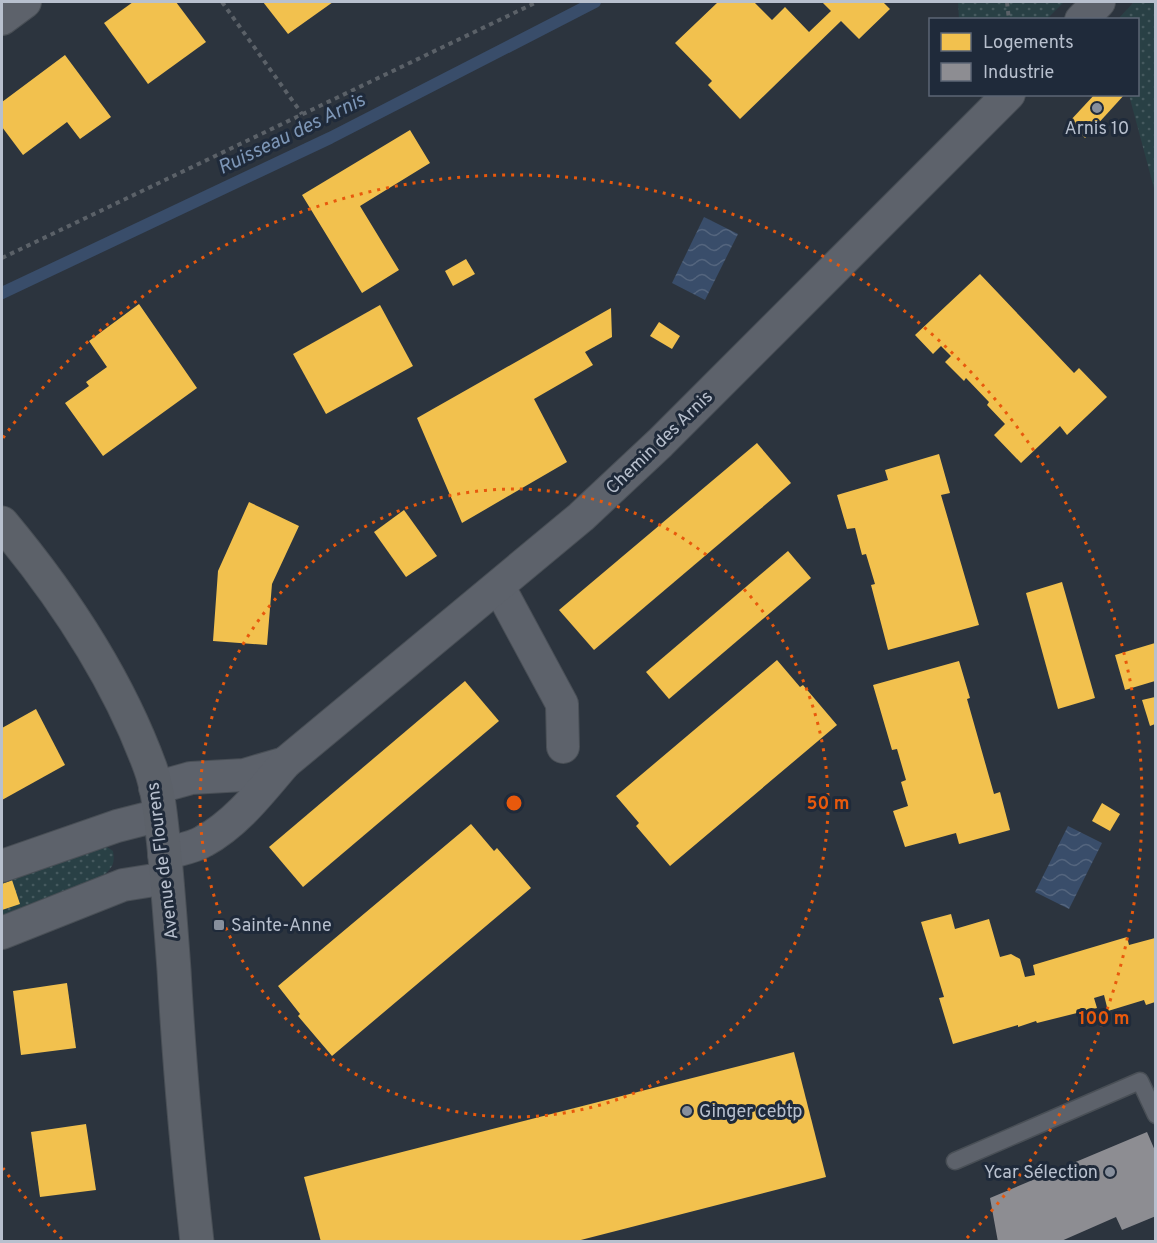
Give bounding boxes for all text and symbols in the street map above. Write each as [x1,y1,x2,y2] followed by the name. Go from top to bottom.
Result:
[929,18,1139,96] legend
[983,32,1074,55] text: Logements
[983,62,1054,85] text: Industrie
[214,87,371,182] water label: Ruisseau des Arnis
[1090,101,1104,115] marker: Arnis 10
[1065,118,1129,141] place label: Arnis 10
[602,386,718,500] street label: Chemin des Arnis
[142,781,185,941] street label: Avenue de Flourens
[504,793,524,813] centre of rings
[806,793,850,816] text: 50 m
[231,915,332,938] place label: Sainte-Anne
[212,918,226,932] marker: Sainte-Anne
[1078,1008,1130,1031] text: 100 m
[699,1101,803,1124] place label: Ginger cebtp
[680,1104,694,1118] marker: Ginger cebtp
[984,1162,1098,1185] place label: Ycar Sélection
[1103,1165,1117,1179] marker: Ycar Sélection

